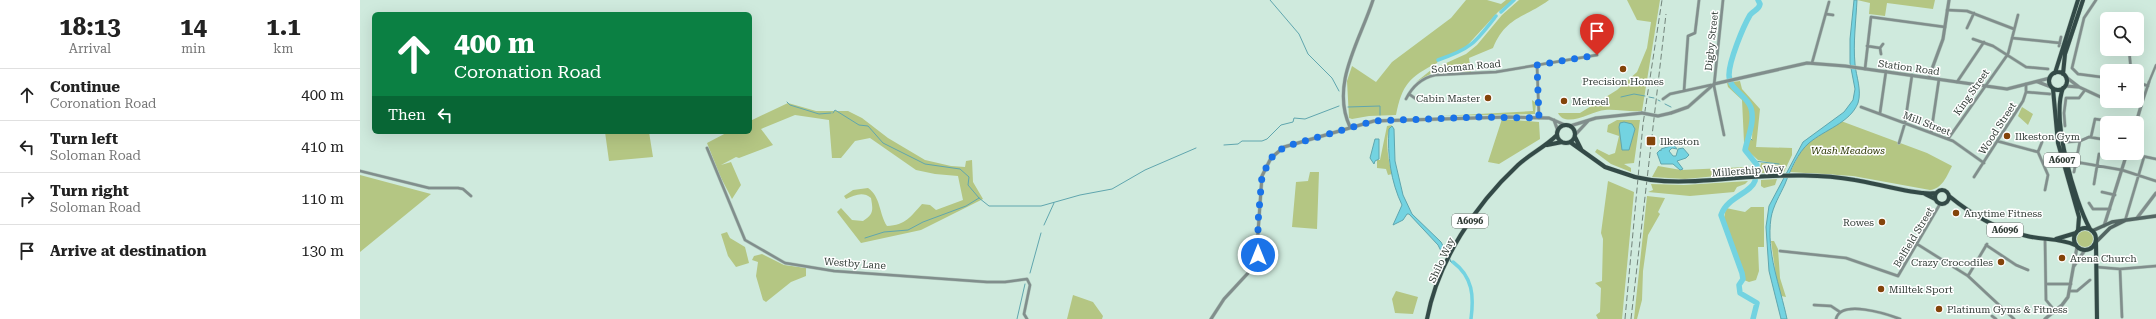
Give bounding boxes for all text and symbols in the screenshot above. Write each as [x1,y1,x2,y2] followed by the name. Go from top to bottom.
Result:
[1703,10,1720,71] street label: Digby Street
[2100,12,2144,160] map controls
[2100,12,2144,56] button: search
[59,13,121,41] text: 18:13
[180,13,207,41] text: 14
[266,13,301,41] text: 1.1
[1580,14,1614,55] pin
[1586,20,1608,42] icon: arrive
[454,27,535,60] text: 400 m
[388,28,440,80] icon: ahead
[69,41,111,56] text: Arrival
[181,41,206,56] text: min
[273,41,293,56] text: km
[1431,58,1502,75] street label: Soloman Road
[1878,58,1941,77] street label: Station Road
[454,61,601,82] text: Coronation Road
[1618,64,1628,74] marker: Precision Homes
[2100,64,2144,108] button: +
[1951,67,1992,117] street label: King Street
[1582,76,1664,87] place label: Precision Homes
[50,78,120,96] text: Continue
[16,84,38,106] icon: ahead
[301,86,344,104] text: 400 m
[1416,93,1480,104] place label: Cabin Master
[1483,93,1493,103] marker: Cabin Master
[50,96,156,111] text: Coronation Road
[1559,96,1569,106] marker: Metreel
[1572,96,1609,107] place label: Metreel
[1977,100,2018,156] street label: Wood Street
[434,104,456,126] icon: left
[388,106,426,124] text: Then
[1901,109,1952,138] street label: Mill Street
[2100,116,2144,160] button: −
[50,130,118,148] text: Turn left
[2002,131,2012,141] marker: Ilkeston Gym
[2015,131,2080,142] place label: Ilkeston Gym
[1645,135,1657,147] marker: Ilkeston
[16,136,38,158] icon: left
[1660,136,1700,147] place label: Ilkeston
[301,138,344,156] text: 410 m
[1811,145,1885,156] park label: Wash Meadows
[50,148,141,163] text: Soloman Road
[2044,153,2080,167] road number: A6007
[1711,162,1785,179] street label: Millership Way
[50,182,129,200] text: Turn right
[16,188,38,210] icon: right
[301,190,344,208] text: 110 m
[50,200,141,215] text: Soloman Road
[1891,205,1936,269] street label: Belfield Street
[1951,208,1961,218] marker: Anytime Fitness
[1964,208,2042,219] place label: Anytime Fitness
[1452,214,1488,228] road number: A6096
[1843,217,1874,228] place label: Rowes
[1877,217,1887,227] marker: Rowes
[1987,223,2023,237] road number: A6096
[1237,234,1279,276] position arrow
[1426,236,1457,284] street label: Shilo Way
[16,240,38,262] icon: arrive
[50,242,206,260] text: Arrive at destination
[301,242,344,260] text: 130 m
[2057,253,2067,263] marker: Arena Church
[2070,253,2137,264] place label: Arena Church
[824,256,887,271] street label: Westby Lane
[1911,257,1993,268] place label: Crazy Crocodiles
[1996,257,2006,267] marker: Crazy Crocodiles
[1876,284,1886,294] marker: Milltek Sport
[1889,284,1953,295] place label: Milltek Sport
[1934,304,1944,314] marker: Platinum Gyms & Fitness
[1947,304,2068,315] place label: Platinum Gyms & Fitness

